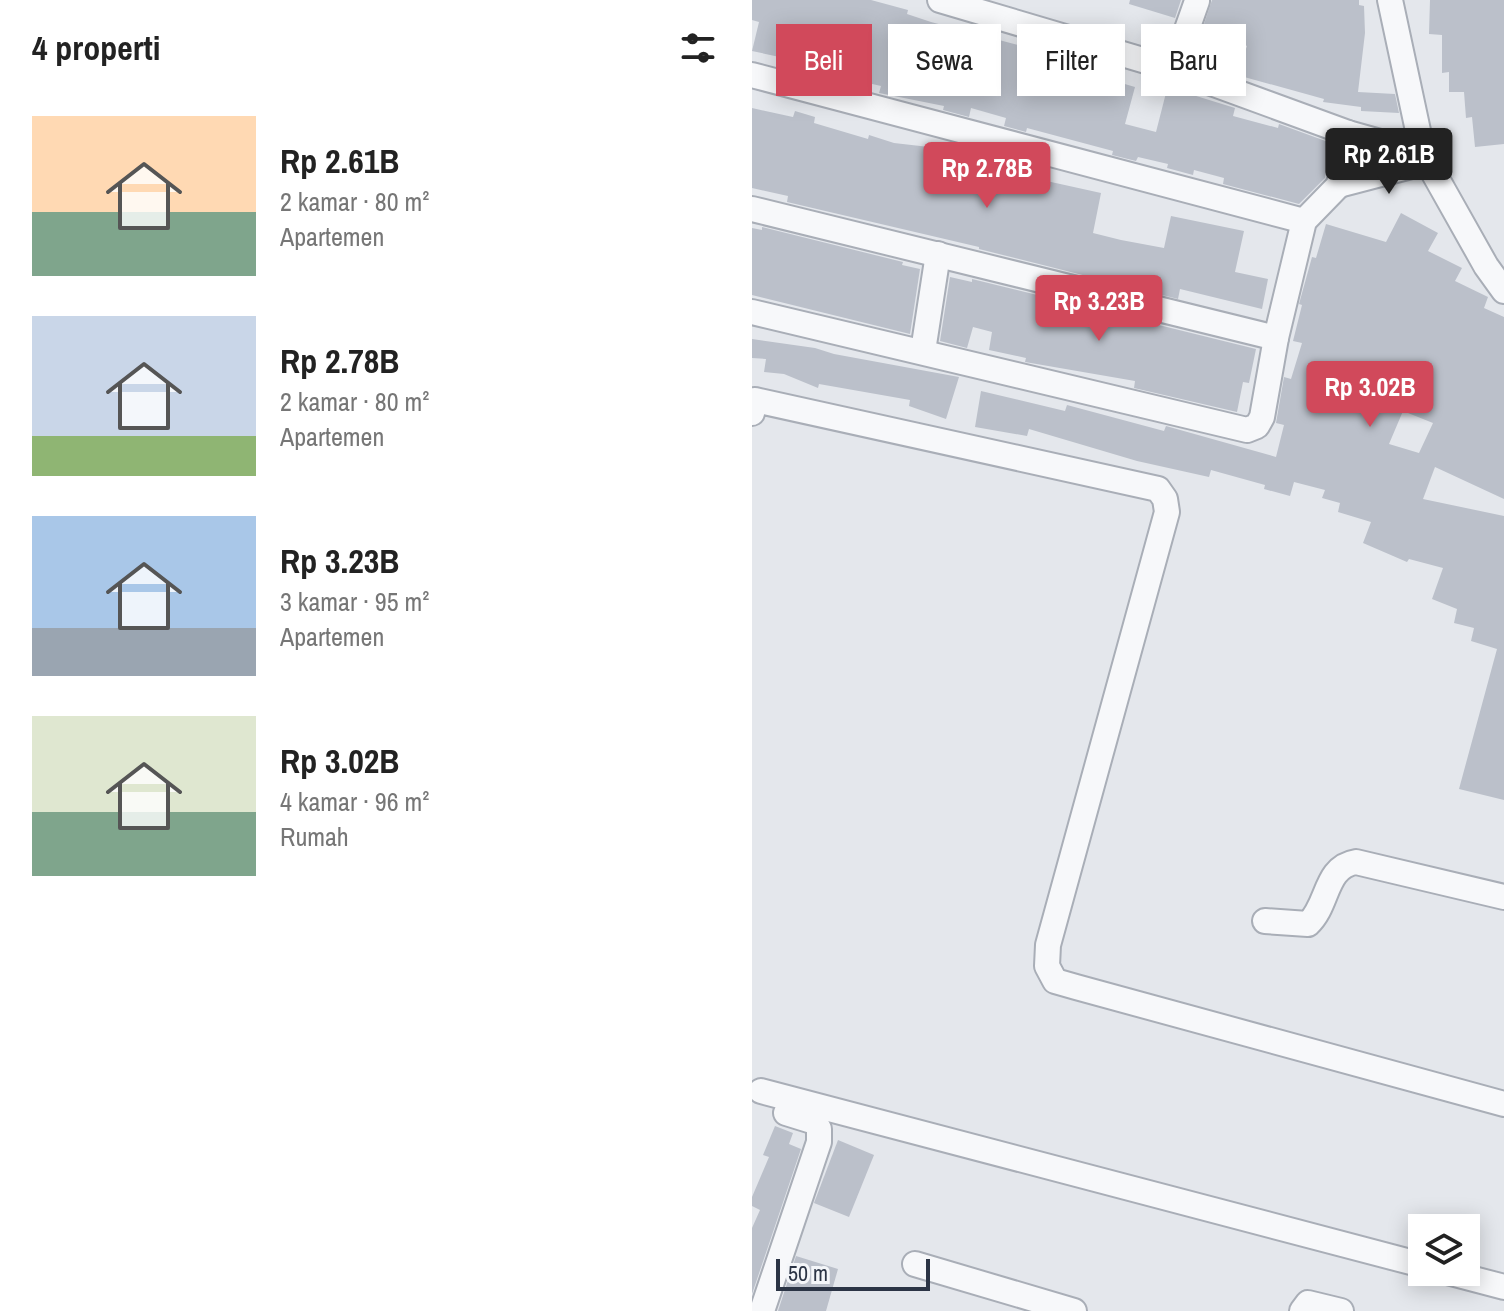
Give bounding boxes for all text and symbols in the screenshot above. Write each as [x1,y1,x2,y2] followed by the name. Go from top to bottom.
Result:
[776,24,872,96] chip: Beli
[888,24,1001,96] chip: Sewa
[1017,24,1125,96] chip: Filter
[1141,24,1246,96] chip: Baru
[32,25,161,71] text: 4 properti
[676,26,720,70] icon: filters
[1306,128,1472,196] pin: Rp 2.61B
[1343,136,1435,171] text: Rp 2.61B
[280,138,399,184] text: Rp 2.61B
[904,142,1070,210] pin: Rp 2.78B
[96,148,192,244] icon: home
[941,150,1033,185] text: Rp 2.78B
[280,184,429,219] text: 2 kamar · 80 m²
[280,219,384,254] text: Apartemen
[1016,275,1182,343] pin: Rp 3.23B
[1053,283,1145,318] text: Rp 3.23B
[280,338,399,384] text: Rp 2.78B
[96,348,192,444] icon: home
[1287,361,1453,429] pin: Rp 3.02B
[1324,369,1416,404] text: Rp 3.02B
[280,384,429,419] text: 2 kamar · 80 m²
[280,419,384,454] text: Apartemen
[280,538,399,584] text: Rp 3.23B
[96,548,192,644] icon: home
[280,584,429,619] text: 3 kamar · 95 m²
[280,619,384,654] text: Apartemen
[280,738,399,784] text: Rp 3.02B
[96,748,192,844] icon: home
[280,784,429,819] text: 4 kamar · 96 m²
[280,819,349,854] text: Rumah
[1408,1214,1480,1286] map controls
[1408,1214,1480,1286] button: layers
[776,1255,930,1291] scale bar
[788,1258,828,1288] text: 50 m

